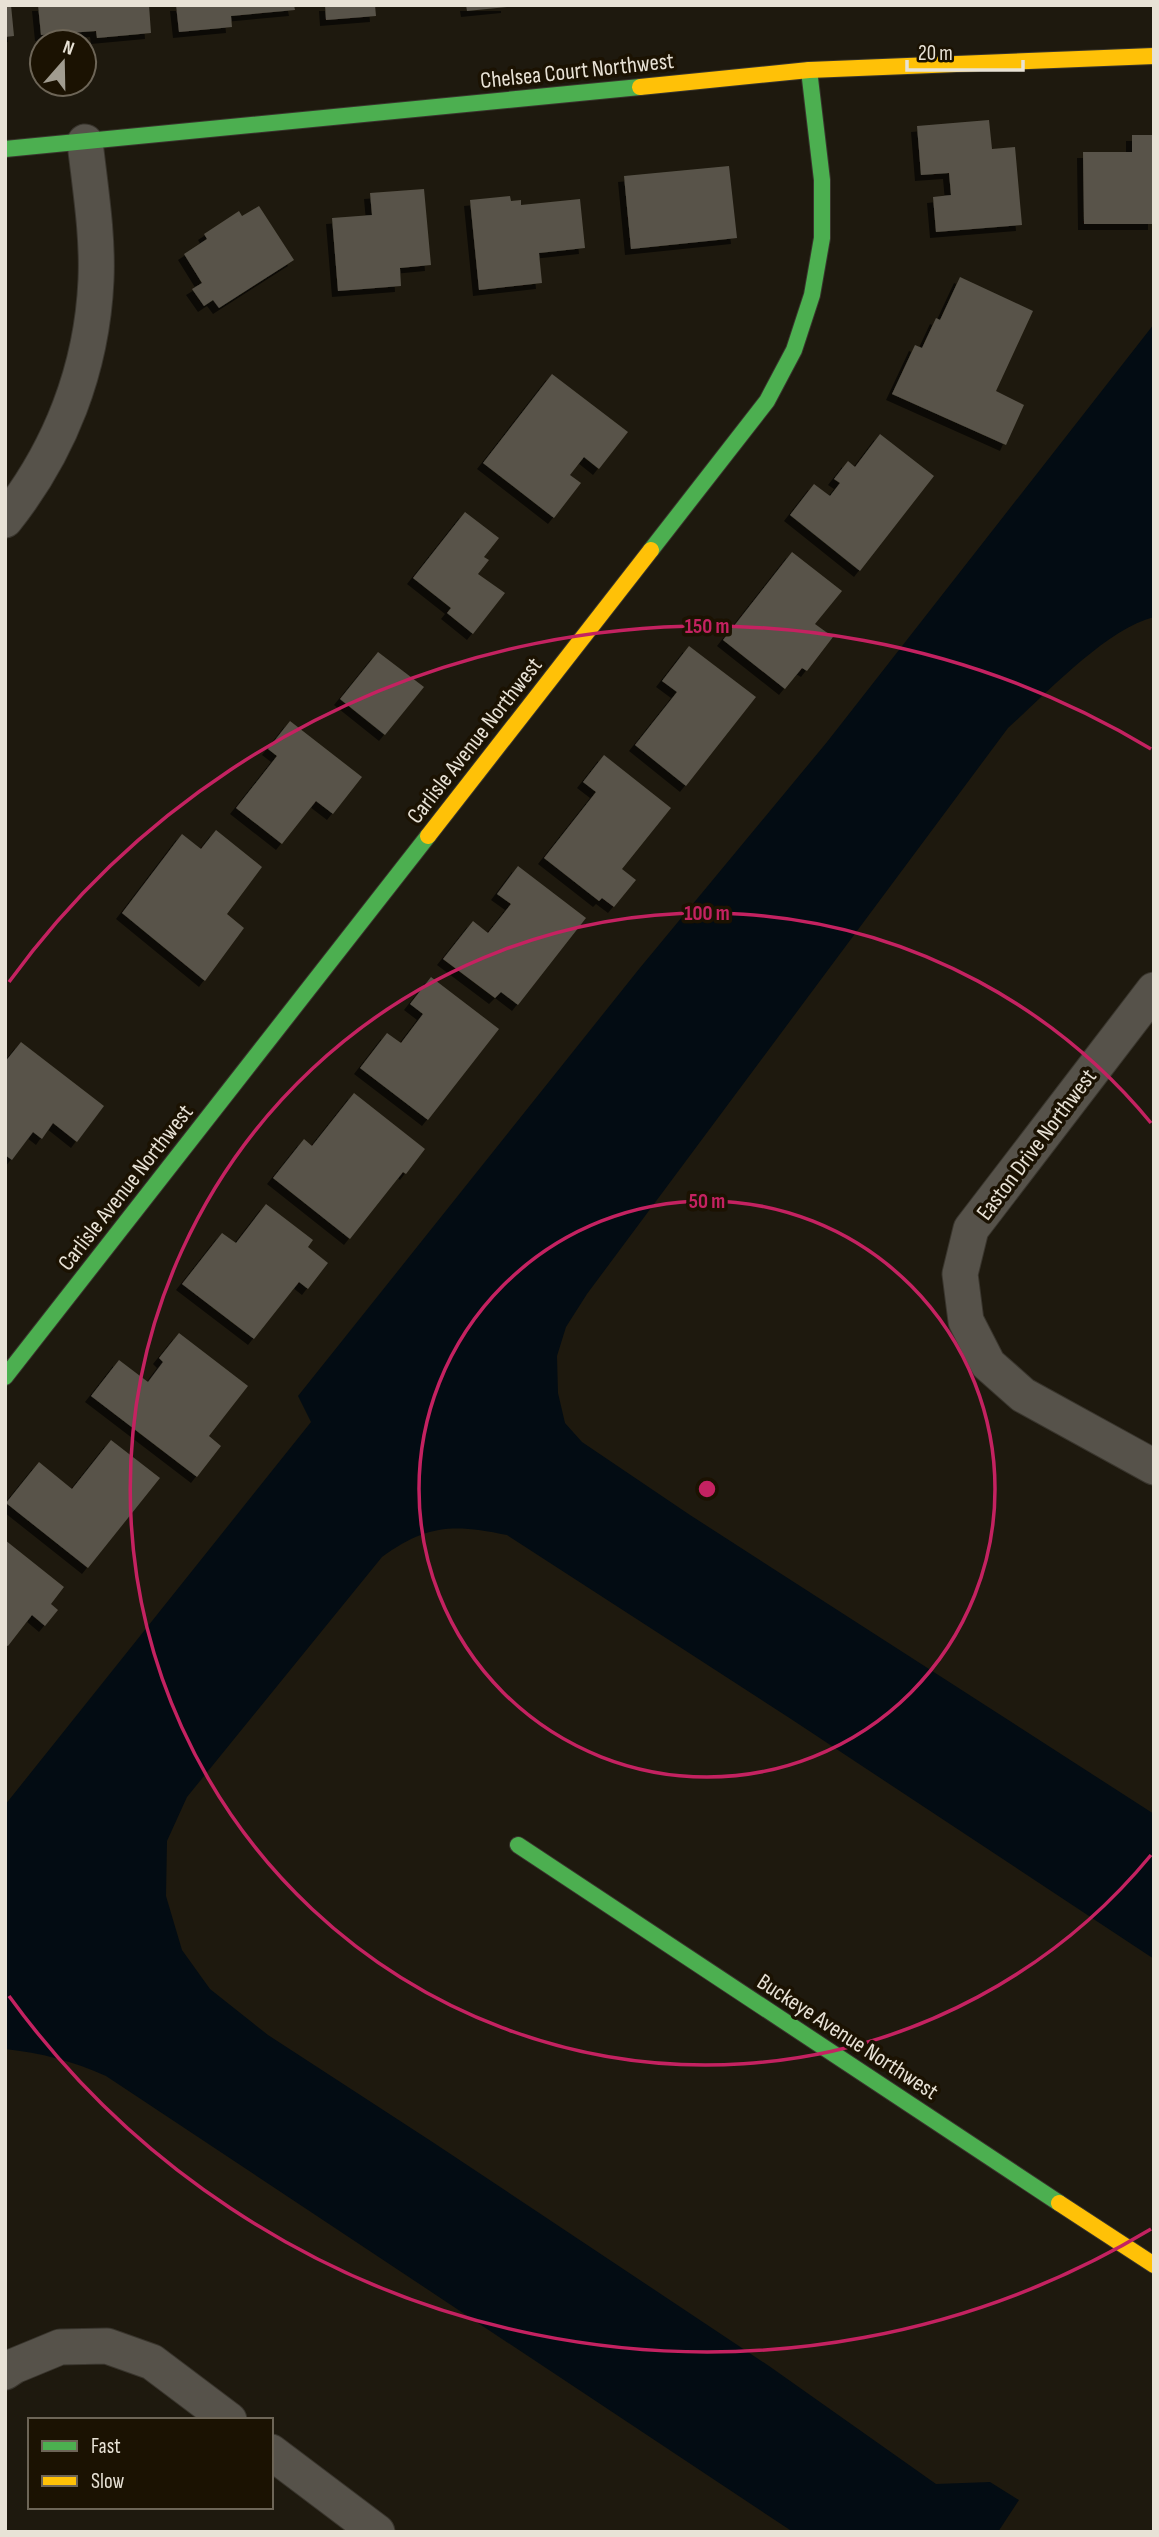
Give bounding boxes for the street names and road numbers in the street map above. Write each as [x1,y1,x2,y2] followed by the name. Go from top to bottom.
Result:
[479,47,675,95] street label: Chelsea Court Northwest
[401,652,548,829] street label: Carlisle Avenue Northwest
[971,1063,1103,1226] street label: Easton Drive Northwest
[52,1099,199,1276] street label: Carlisle Avenue Northwest
[752,1968,943,2106] street label: Buckeye Avenue Northwest

